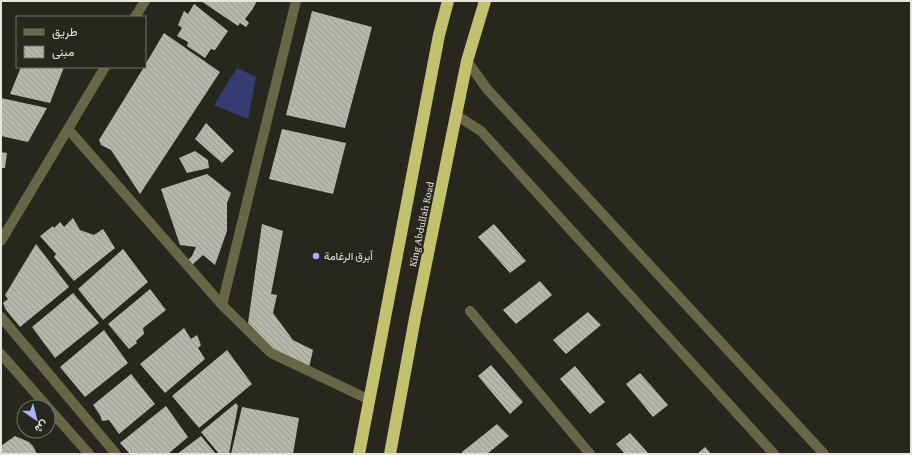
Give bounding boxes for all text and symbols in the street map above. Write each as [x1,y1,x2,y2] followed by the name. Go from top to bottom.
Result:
[16,16,146,68] legend
[52,25,78,40] text: طريق
[52,45,74,60] text: مبنى
[406,180,437,268] street label: King Abdullah Road
[324,250,373,263] place label: أبرق الرغامة
[311,251,321,261] marker: أبرق الرغامة
[16,399,56,439] north arrow
[32,418,51,436] text: ش

